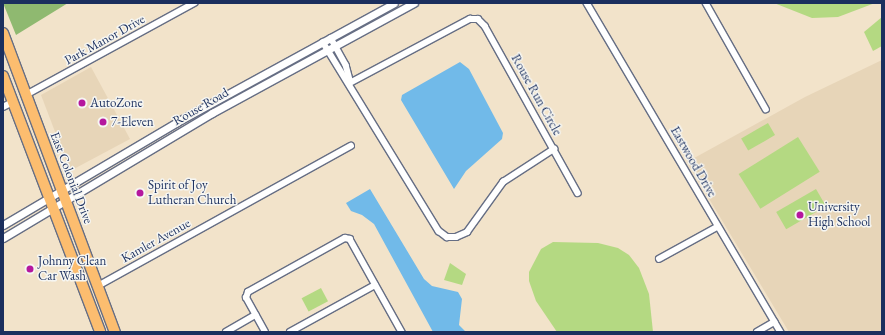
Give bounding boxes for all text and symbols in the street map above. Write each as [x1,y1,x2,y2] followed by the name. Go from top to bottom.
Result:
[62,12,148,68] street label: Park Manor Drive
[507,52,565,138] street label: Rouse Run Circle
[170,85,232,129] street label: Rouse Road
[90,95,143,111] place label: AutoZone
[77,98,87,108] marker: AutoZone
[111,114,154,130] place label: 7-Eleven
[98,117,108,127] marker: 7-Eleven
[667,124,719,200] street label: Eastwood Drive
[46,130,96,226] street label: East Colonial Drive
[148,178,236,209] place label: Spirit of Joy Lutheran Church
[135,188,145,198] marker: Spirit of Joy Lutheran Church
[808,200,870,231] place label: University High School
[795,210,805,220] marker: University High School
[119,216,193,266] street label: Kamler Avenue
[38,254,106,285] place label: Johnny Clean Car Wash
[25,264,35,274] marker: Johnny Clean Car Wash

